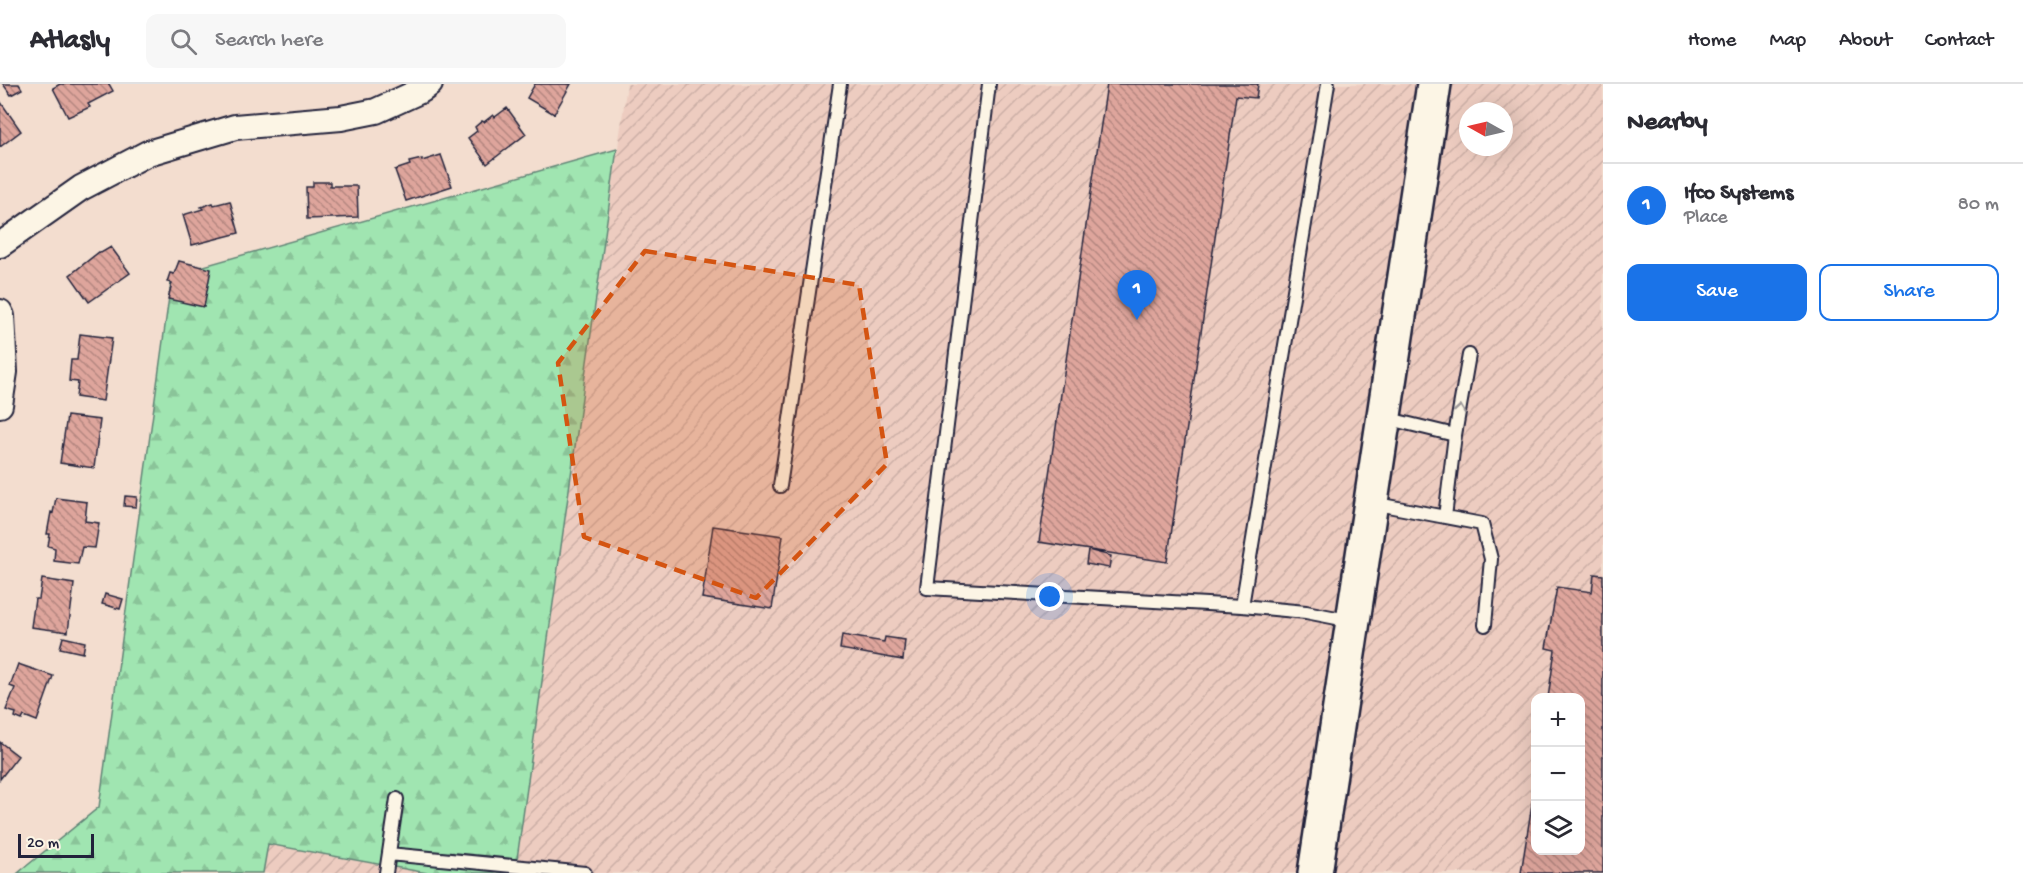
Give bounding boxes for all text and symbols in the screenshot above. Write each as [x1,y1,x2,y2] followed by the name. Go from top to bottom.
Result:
[146,14,566,68] search box
[30,25,110,58] text: Atlasly
[167,25,200,58] icon: search
[215,28,323,54] text: Search here
[1688,29,1736,54] text: Home
[1769,29,1806,54] text: Map
[1839,29,1892,54] text: About
[1925,29,1993,54] text: Contact
[1459,102,1513,156] north arrow
[1627,108,1708,139] text: Nearby
[1684,181,1793,207] text: Ifco Systems
[1642,194,1651,217] text: 1
[1958,194,1999,217] text: 80 m
[1684,207,1728,230] text: Place
[1627,264,1807,321] button: Save
[1819,264,1999,321] button: Share
[1118,270,1156,320] pin: 1
[1453,404,1465,414] one-way arrow
[1035,582,1064,611] your location
[1531,693,1585,855] map controls
[1531,693,1585,747] button: +
[1531,747,1585,801] button: −
[1531,801,1585,855] button: layers
[18,831,94,858] scale bar
[27,835,59,854] text: 20 m

